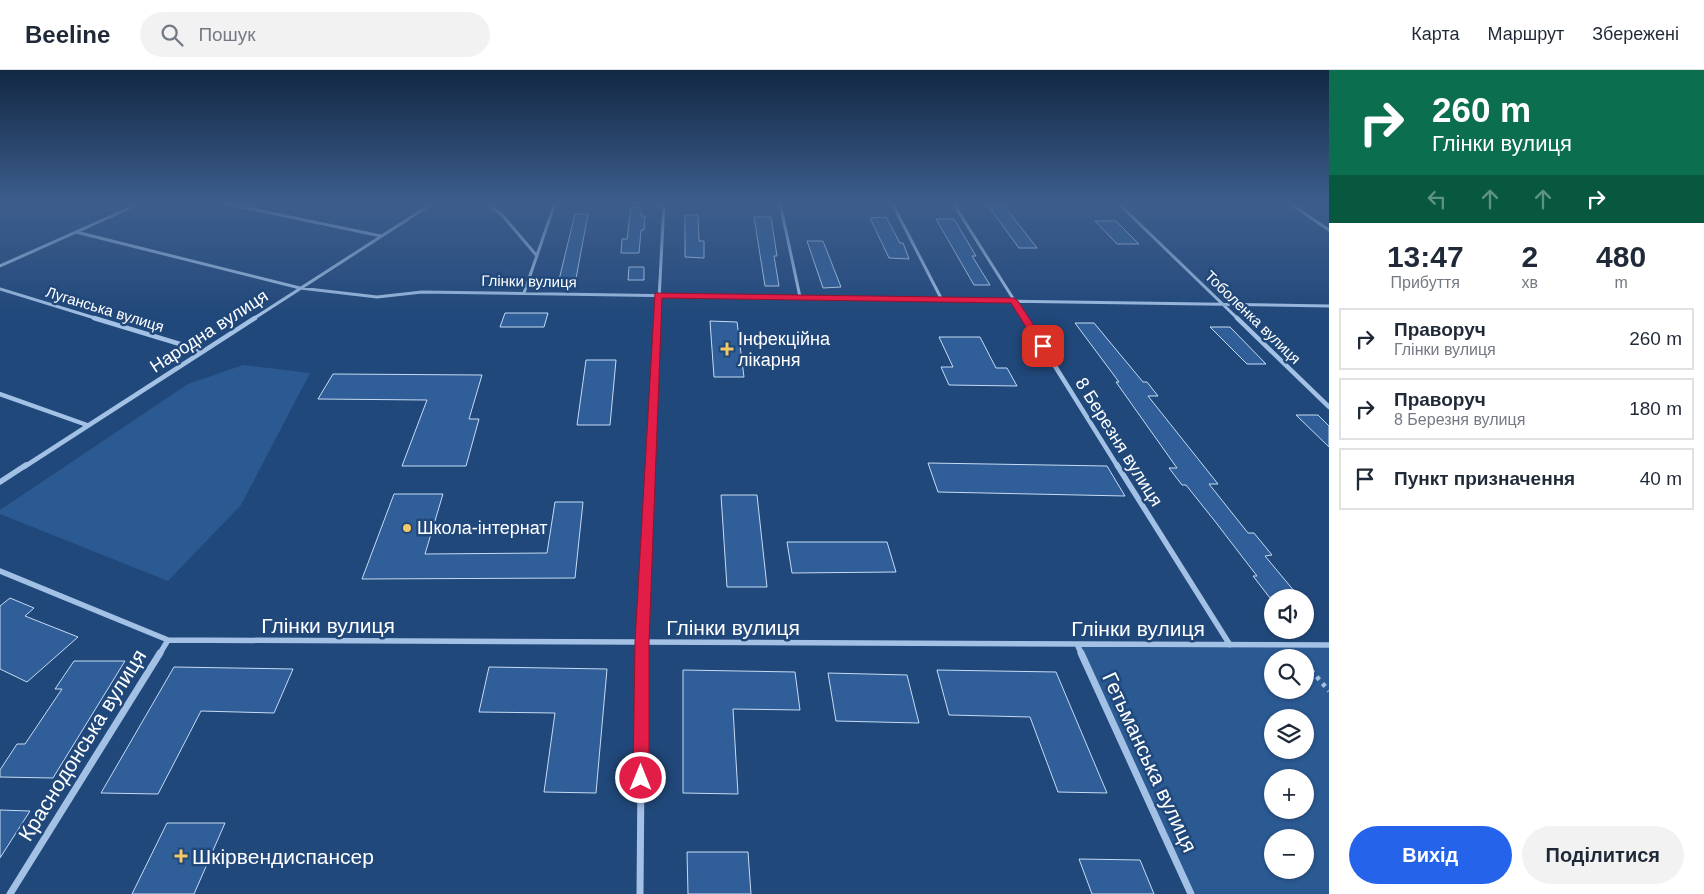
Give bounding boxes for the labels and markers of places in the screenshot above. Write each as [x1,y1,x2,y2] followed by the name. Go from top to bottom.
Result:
[1022,325,1064,367] pin
[738,329,831,370] place label: Інфекційна лікарня
[720,342,734,356] marker: Інфекційна лікарня
[417,518,548,538] place label: Школа-інтернат
[401,522,413,534] marker: Школа-інтернат
[192,845,374,868] place label: Шкірвендиспансер
[174,849,188,863] marker: Шкірвендиспансер

